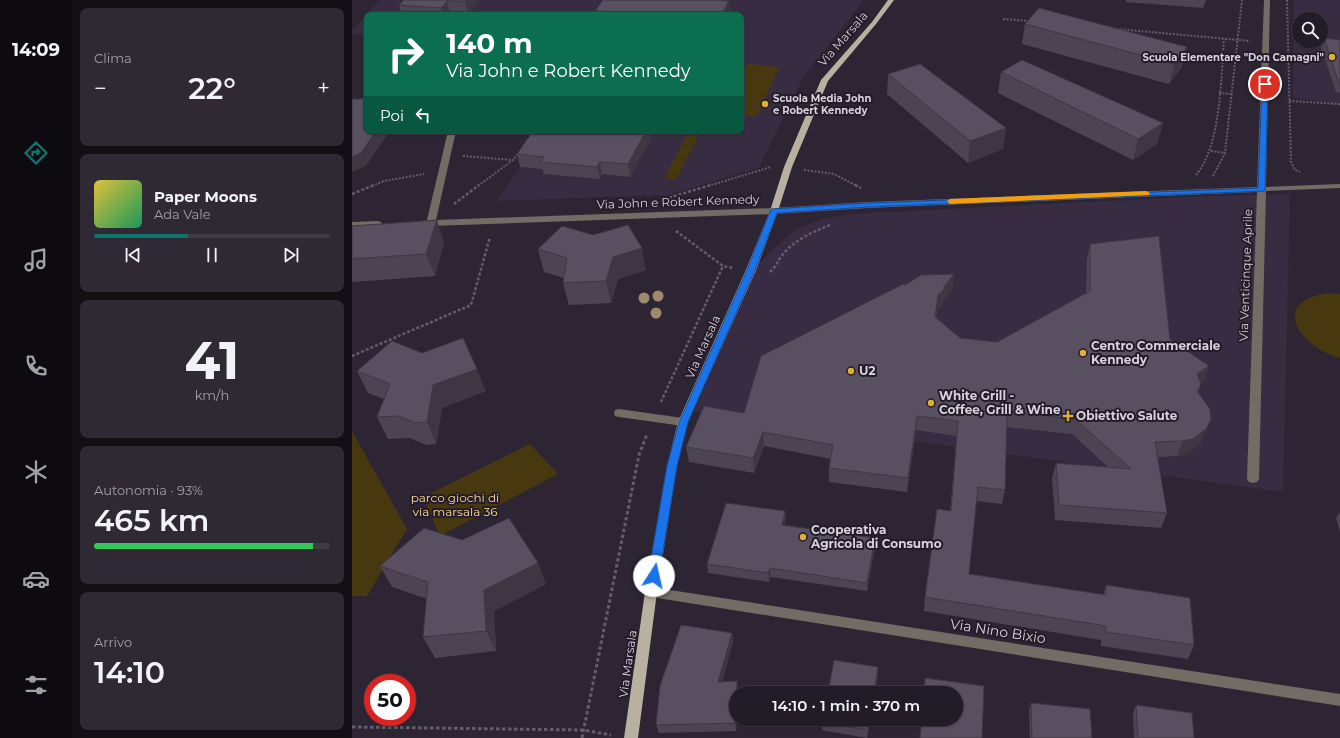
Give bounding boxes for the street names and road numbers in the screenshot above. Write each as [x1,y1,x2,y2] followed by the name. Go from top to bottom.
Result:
[815,8,871,69] street label: Via Marsala
[596,191,760,212] street label: Via John e Robert Kennedy
[1236,208,1255,341] street label: Via Venticinque Aprile
[682,313,723,381] street label: Via Marsala
[949,615,1047,647] street label: Via Nino Bixio
[615,629,640,699] street label: Via Marsala

